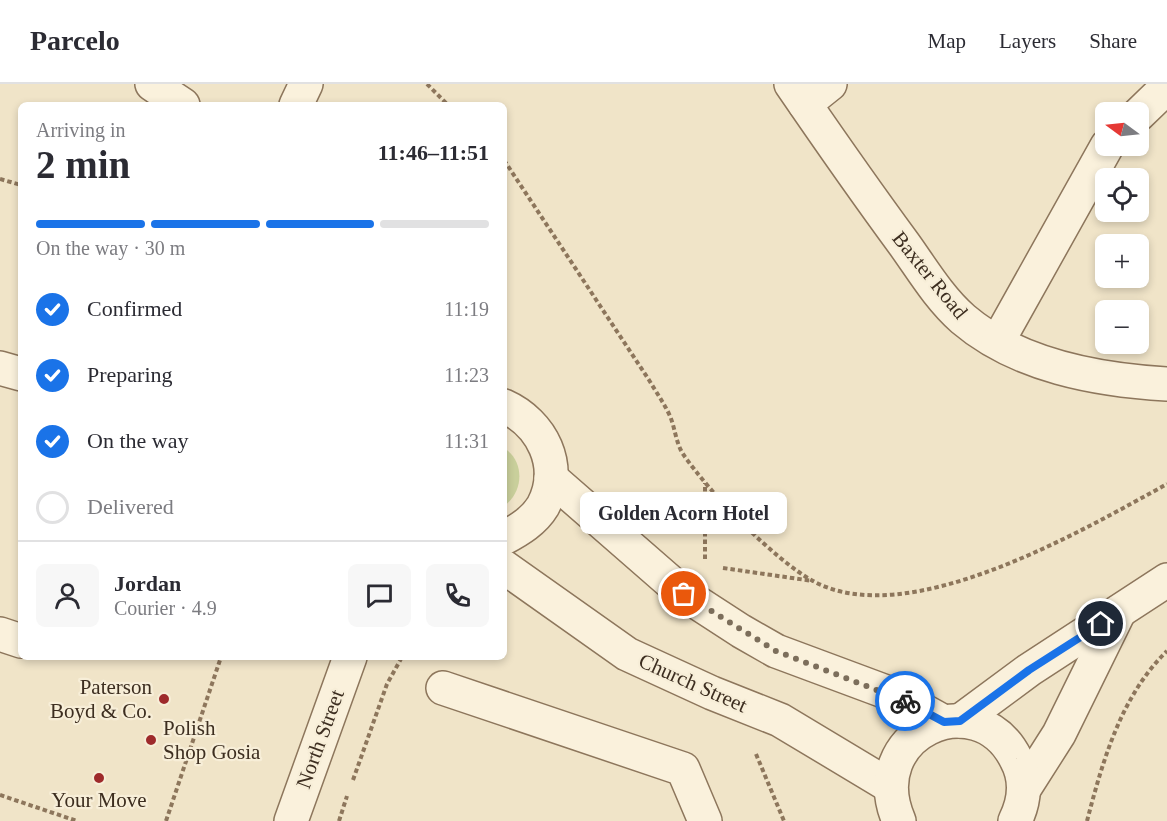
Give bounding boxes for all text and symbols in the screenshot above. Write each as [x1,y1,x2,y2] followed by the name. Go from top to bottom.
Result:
[30,25,120,56] text: Parcelo
[928,29,966,53] text: Map
[999,29,1056,53] text: Layers
[1089,29,1137,53] text: Share
[1095,102,1149,156] north arrow
[1095,102,1149,354] map controls
[36,119,125,141] text: Arriving in
[378,140,489,165] text: 11:46–11:51
[36,143,130,186] text: 2 min
[1095,168,1149,222] button: locate
[887,226,973,324] street label: Baxter Road
[1095,234,1149,288] button: +
[36,237,185,259] text: On the way · 30 m
[36,293,69,326] icon: check
[87,296,182,321] text: Confirmed
[444,298,489,320] text: 11:19
[1095,300,1149,354] button: −
[36,359,69,392] icon: check
[87,362,173,387] text: Preparing
[444,364,489,386] text: 11:23
[36,425,69,458] icon: check
[87,428,188,453] text: On the way
[444,430,489,452] text: 11:31
[580,492,788,534] callout: Golden Acorn Hotel
[87,494,174,519] text: Delivered
[598,502,769,524] text: Golden Acorn Hotel
[36,564,99,627] button: person
[348,564,411,627] button: chat
[426,564,489,627] button: phone
[658,568,709,619] pin
[114,571,181,596] text: Jordan
[667,577,700,610] icon: bag
[114,597,217,619] text: Courier · 4.9
[1075,598,1126,649] pin
[1084,607,1117,640] icon: home
[635,648,751,718] street label: Church Street
[875,671,935,731] courier
[50,675,152,723] place label: Paterson Boyd & Co.
[889,685,922,718] icon: bike
[291,686,349,792] street label: North Street
[157,692,171,706] marker: Paterson Boyd & Co.
[163,716,261,764] place label: Polish Shop Gosia
[144,733,158,747] marker: Polish Shop Gosia
[92,771,106,785] marker: Your Move
[51,788,147,812] place label: Your Move

